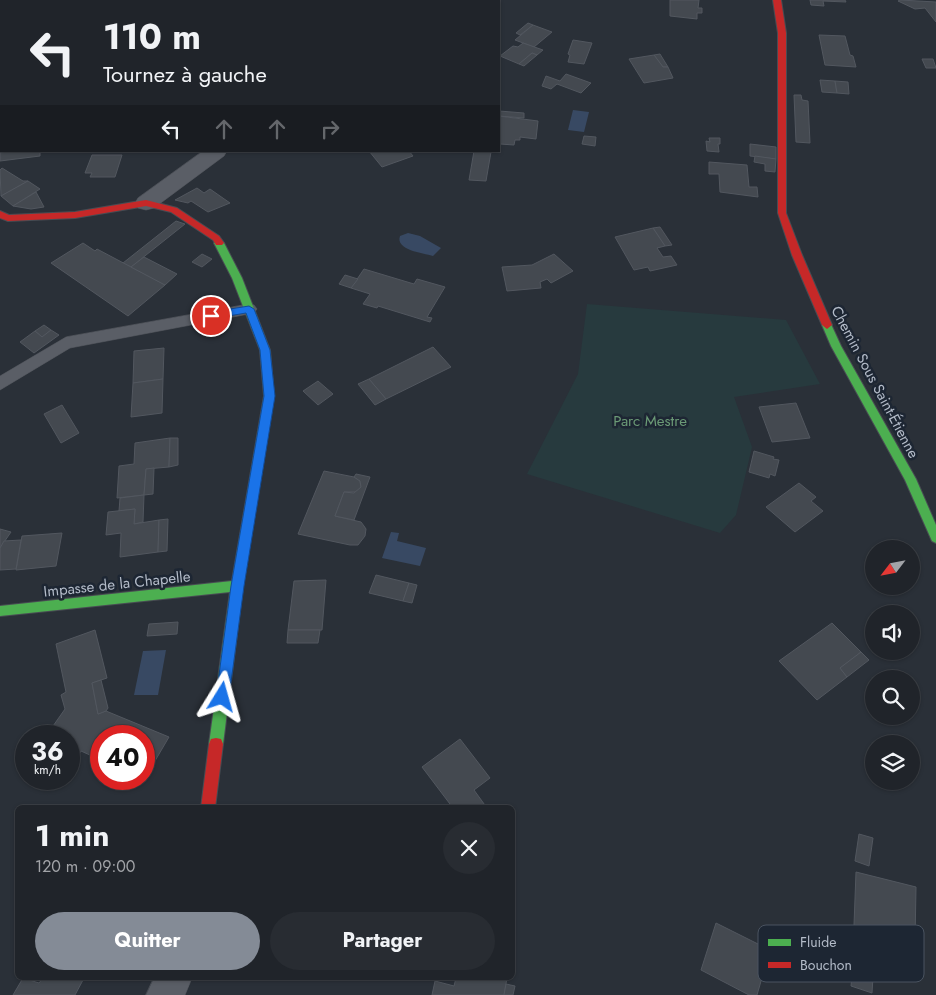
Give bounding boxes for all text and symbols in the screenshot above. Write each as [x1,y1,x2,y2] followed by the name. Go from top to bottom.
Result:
[103,12,201,62] text: 110 m
[20,20,85,85] icon: left
[103,58,267,90] text: Tournez à gauche
[157,115,185,143] icon: left
[210,115,238,143] icon: ahead
[263,115,291,143] icon: ahead
[316,115,344,143] icon: right
[190,295,232,337] pin
[197,302,225,330] icon: arrive
[825,302,925,462] street label: Chemin Sous Saint-Étienne
[613,410,687,432] park label: Parc Mestre
[865,540,920,595] north arrow
[865,540,920,790] map controls
[42,565,192,603] street label: Impasse de la Chapelle
[865,605,920,660] button: sound
[195,670,247,722] position arrow
[865,670,920,725] button: search
[90,725,155,790] speed limit sign: 40
[31,733,64,769] text: 36
[865,735,920,790] button: layers
[34,761,61,779] text: km/h
[35,814,109,857] text: 1 min
[443,822,495,874] button: close
[35,855,135,878] text: 120 m · 09:00
[35,912,260,970] button: Quitter
[270,912,495,970] button: Partager
[758,925,924,982] legend
[800,932,836,952] text: Fluide
[800,955,852,975] text: Bouchon

